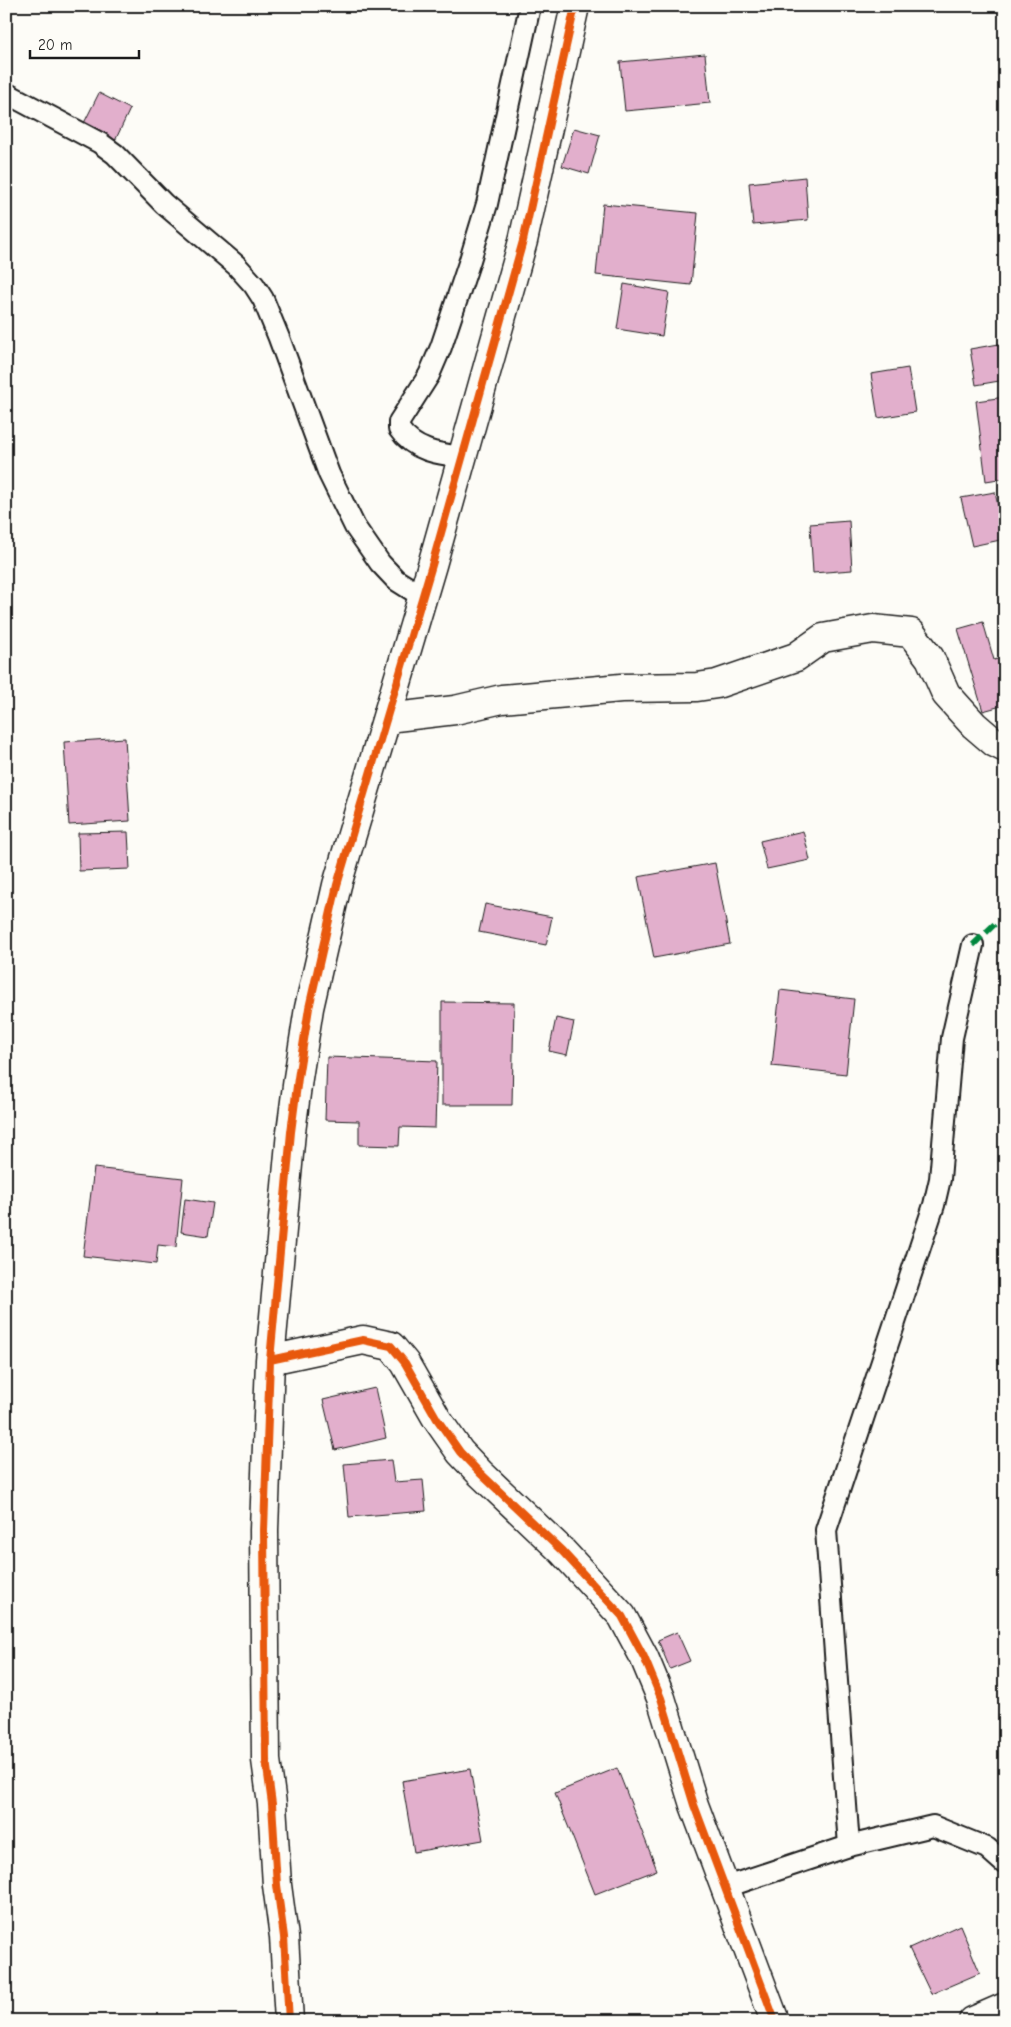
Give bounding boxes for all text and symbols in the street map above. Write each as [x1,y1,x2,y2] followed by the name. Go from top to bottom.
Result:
[30,28,139,60] scale bar
[38,36,72,54] text: 20 m

